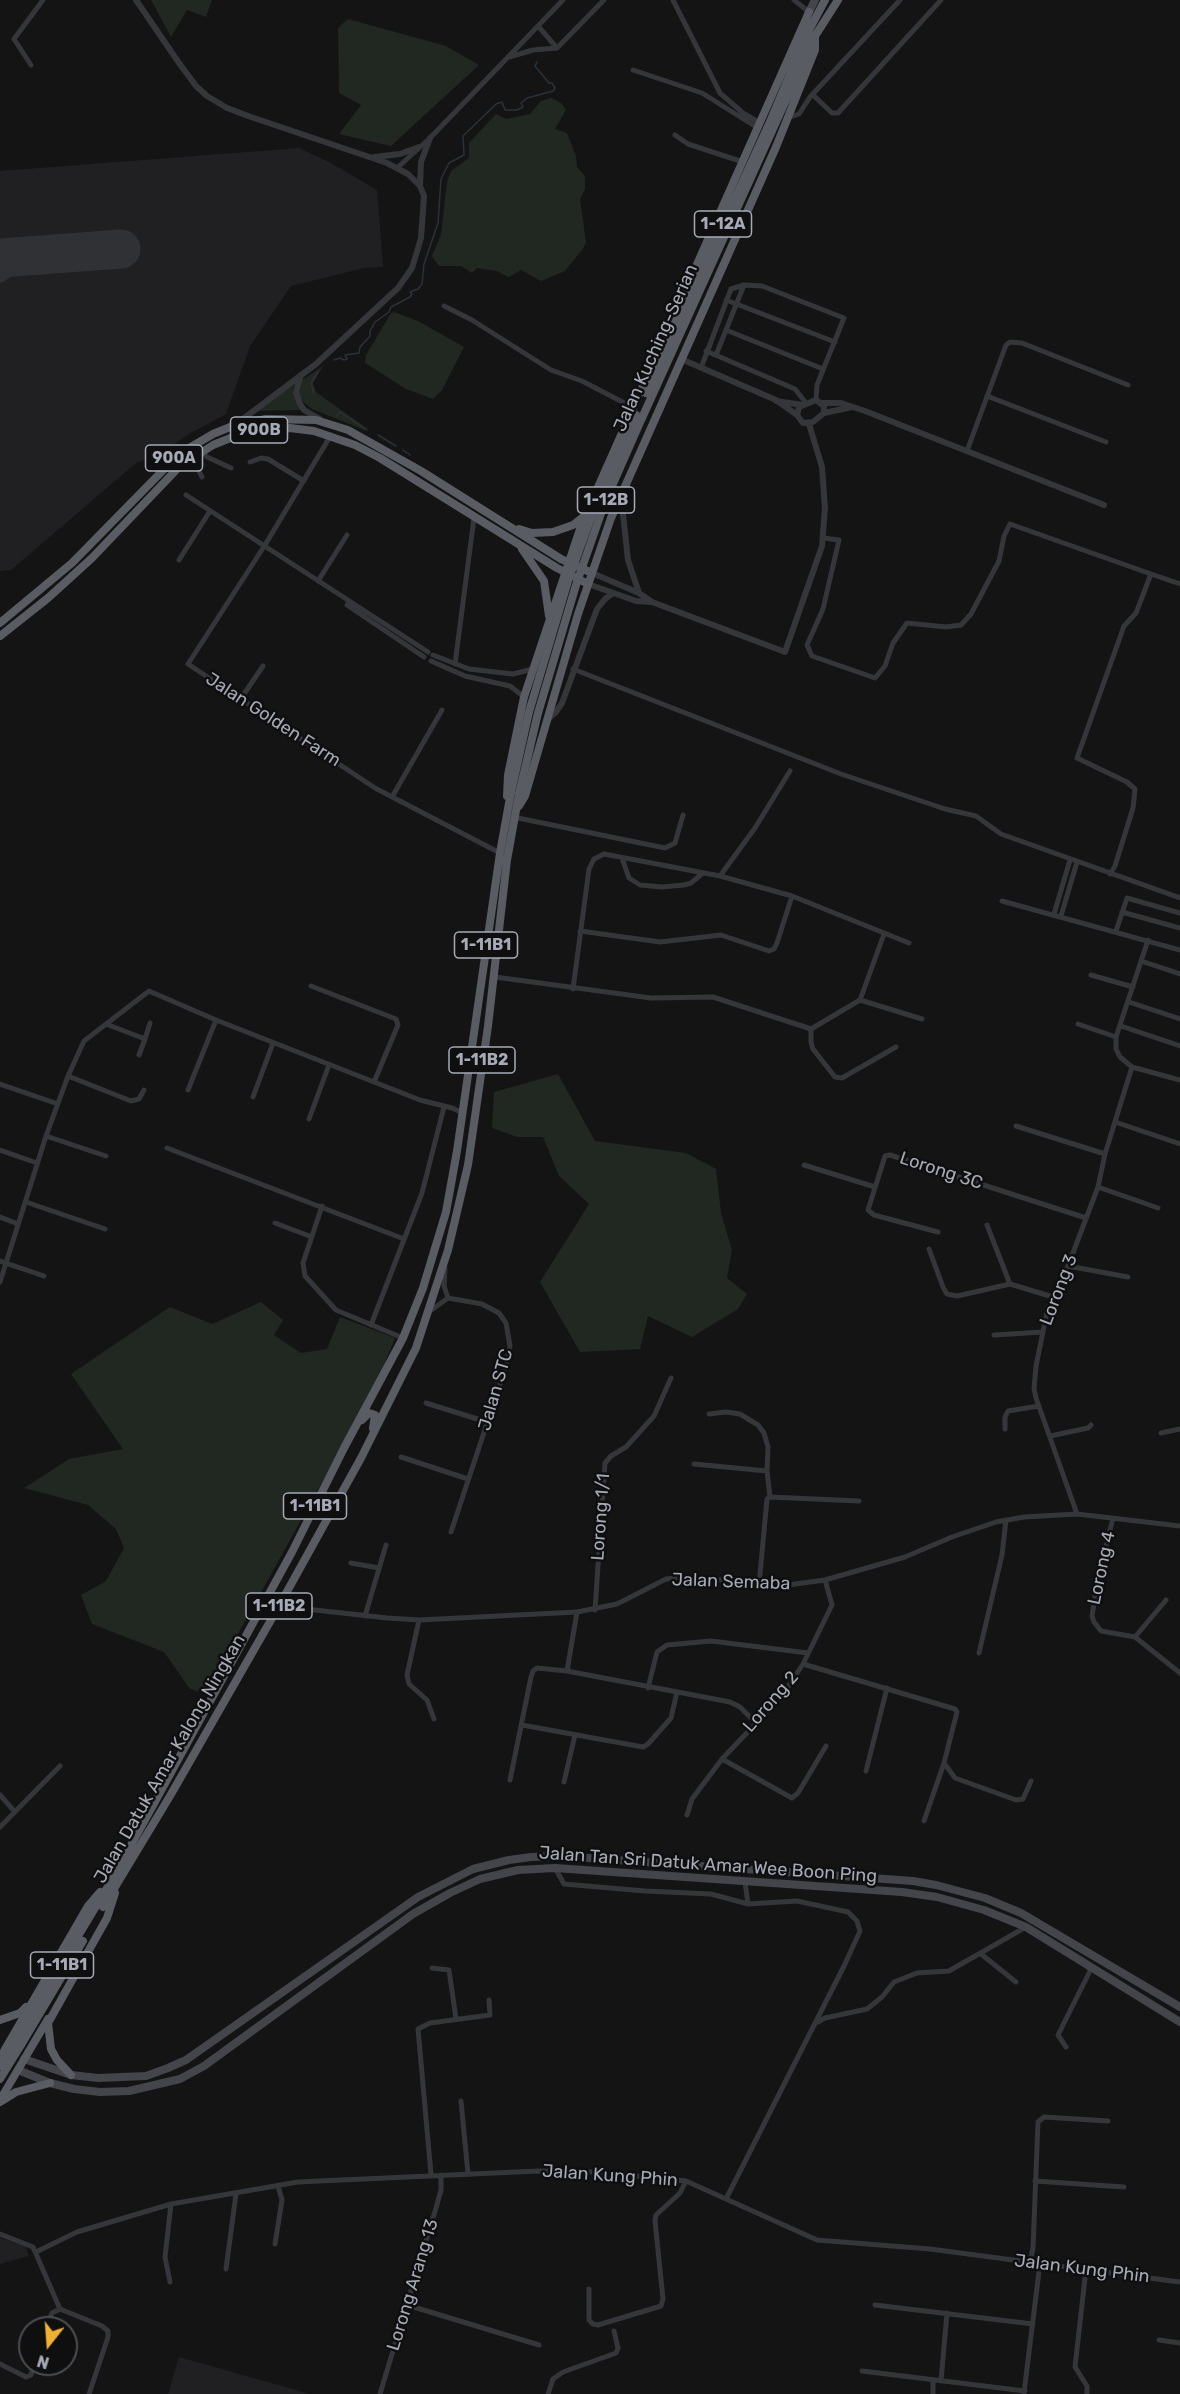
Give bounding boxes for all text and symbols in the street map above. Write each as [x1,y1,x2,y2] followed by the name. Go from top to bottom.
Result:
[694,211,752,237] road number: 1-12A
[609,261,703,435] street label: Jalan Kuching-Serian
[230,417,288,443] road number: 900B
[146,445,202,471] road number: 900A
[578,487,634,513] road number: 1-12B
[201,668,345,772] street label: Jalan Golden Farm
[454,932,518,958] road number: 1-11B1
[449,1047,515,1073] road number: 1-11B2
[897,1147,985,1195] street label: Lorong 3C
[1036,1252,1082,1328] street label: Lorong 3
[474,1347,518,1433] street label: Jalan STC
[587,1473,615,1561] street label: Lorong 1/1
[284,1493,346,1519] road number: 1-11B1
[1084,1529,1120,1607] street label: Lorong 4
[671,1569,791,1595] street label: Jalan Semaba
[246,1593,312,1619] road number: 1-11B2
[90,1631,250,1887] street label: Jalan Datuk Amar Kalong Ningkan
[739,1667,803,1737] street label: Lorong 2
[538,1842,878,1888] street label: Jalan Tan Sri Datuk Amar Wee Boon Ping
[31,1952,94,1978] road number: 1-11B1
[541,2160,679,2192] street label: Jalan Kung Phin
[383,2217,443,2353] street label: Lorong Arang 13
[1013,2250,1151,2288] street label: Jalan Kung Phin
[18,2316,78,2376] north arrow
[35,2351,51,2373] text: N

